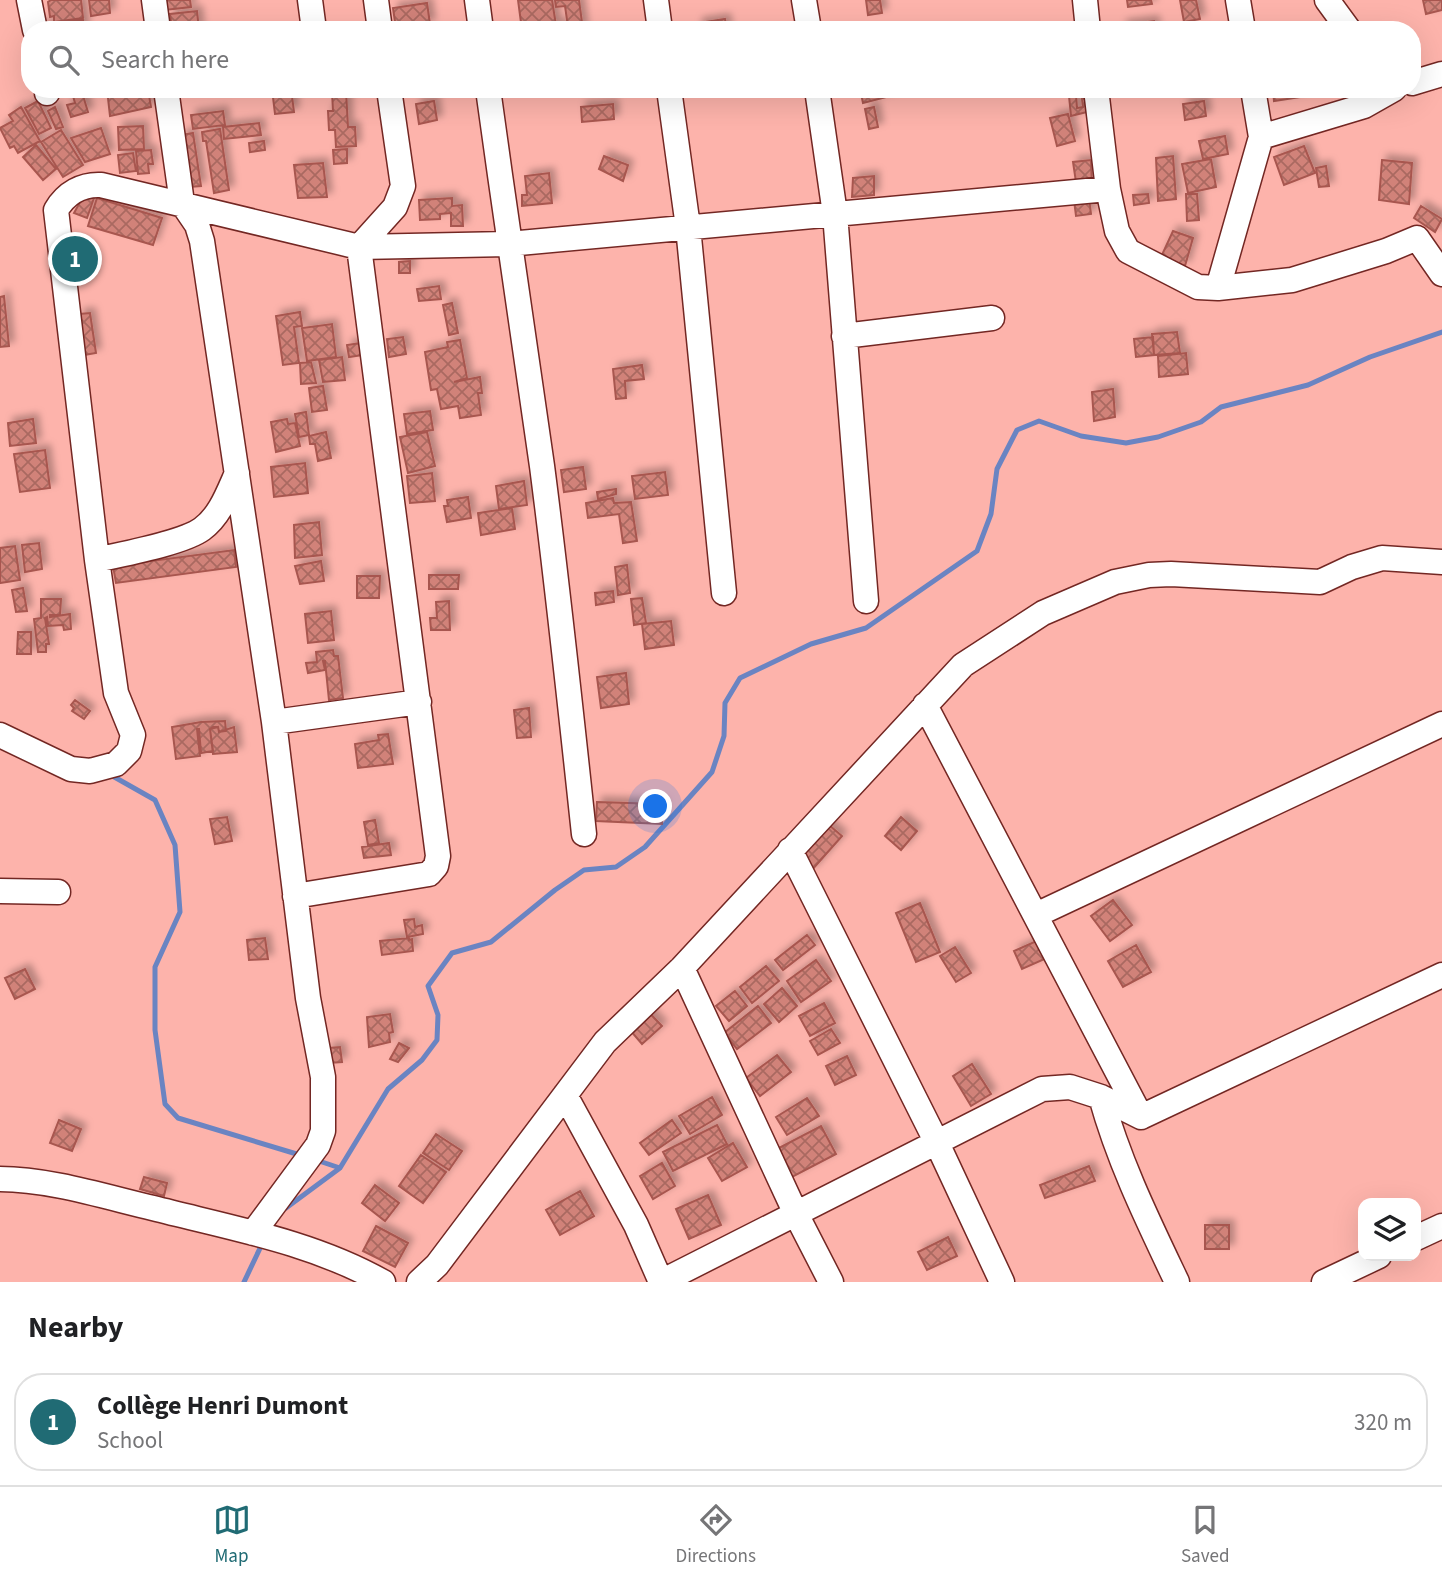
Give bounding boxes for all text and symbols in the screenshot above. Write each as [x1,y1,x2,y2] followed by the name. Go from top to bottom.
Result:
[21,21,1421,98] search box
[45,41,83,79] icon: search
[101,41,229,78] text: Search here
[52,233,98,285] pin: 1
[638,789,672,823] your location
[1358,1198,1421,1261] map controls
[1358,1198,1421,1261] button: layers
[28,1306,123,1349] text: Nearby
[97,1387,348,1424] text: Collège Henri Dumont
[47,1406,59,1439] text: 1
[1354,1406,1412,1439] text: 320 m
[97,1424,163,1457] text: School
[213,1501,251,1570] tab: Map
[676,1501,756,1570] tab: Directions
[1181,1501,1229,1570] tab: Saved

